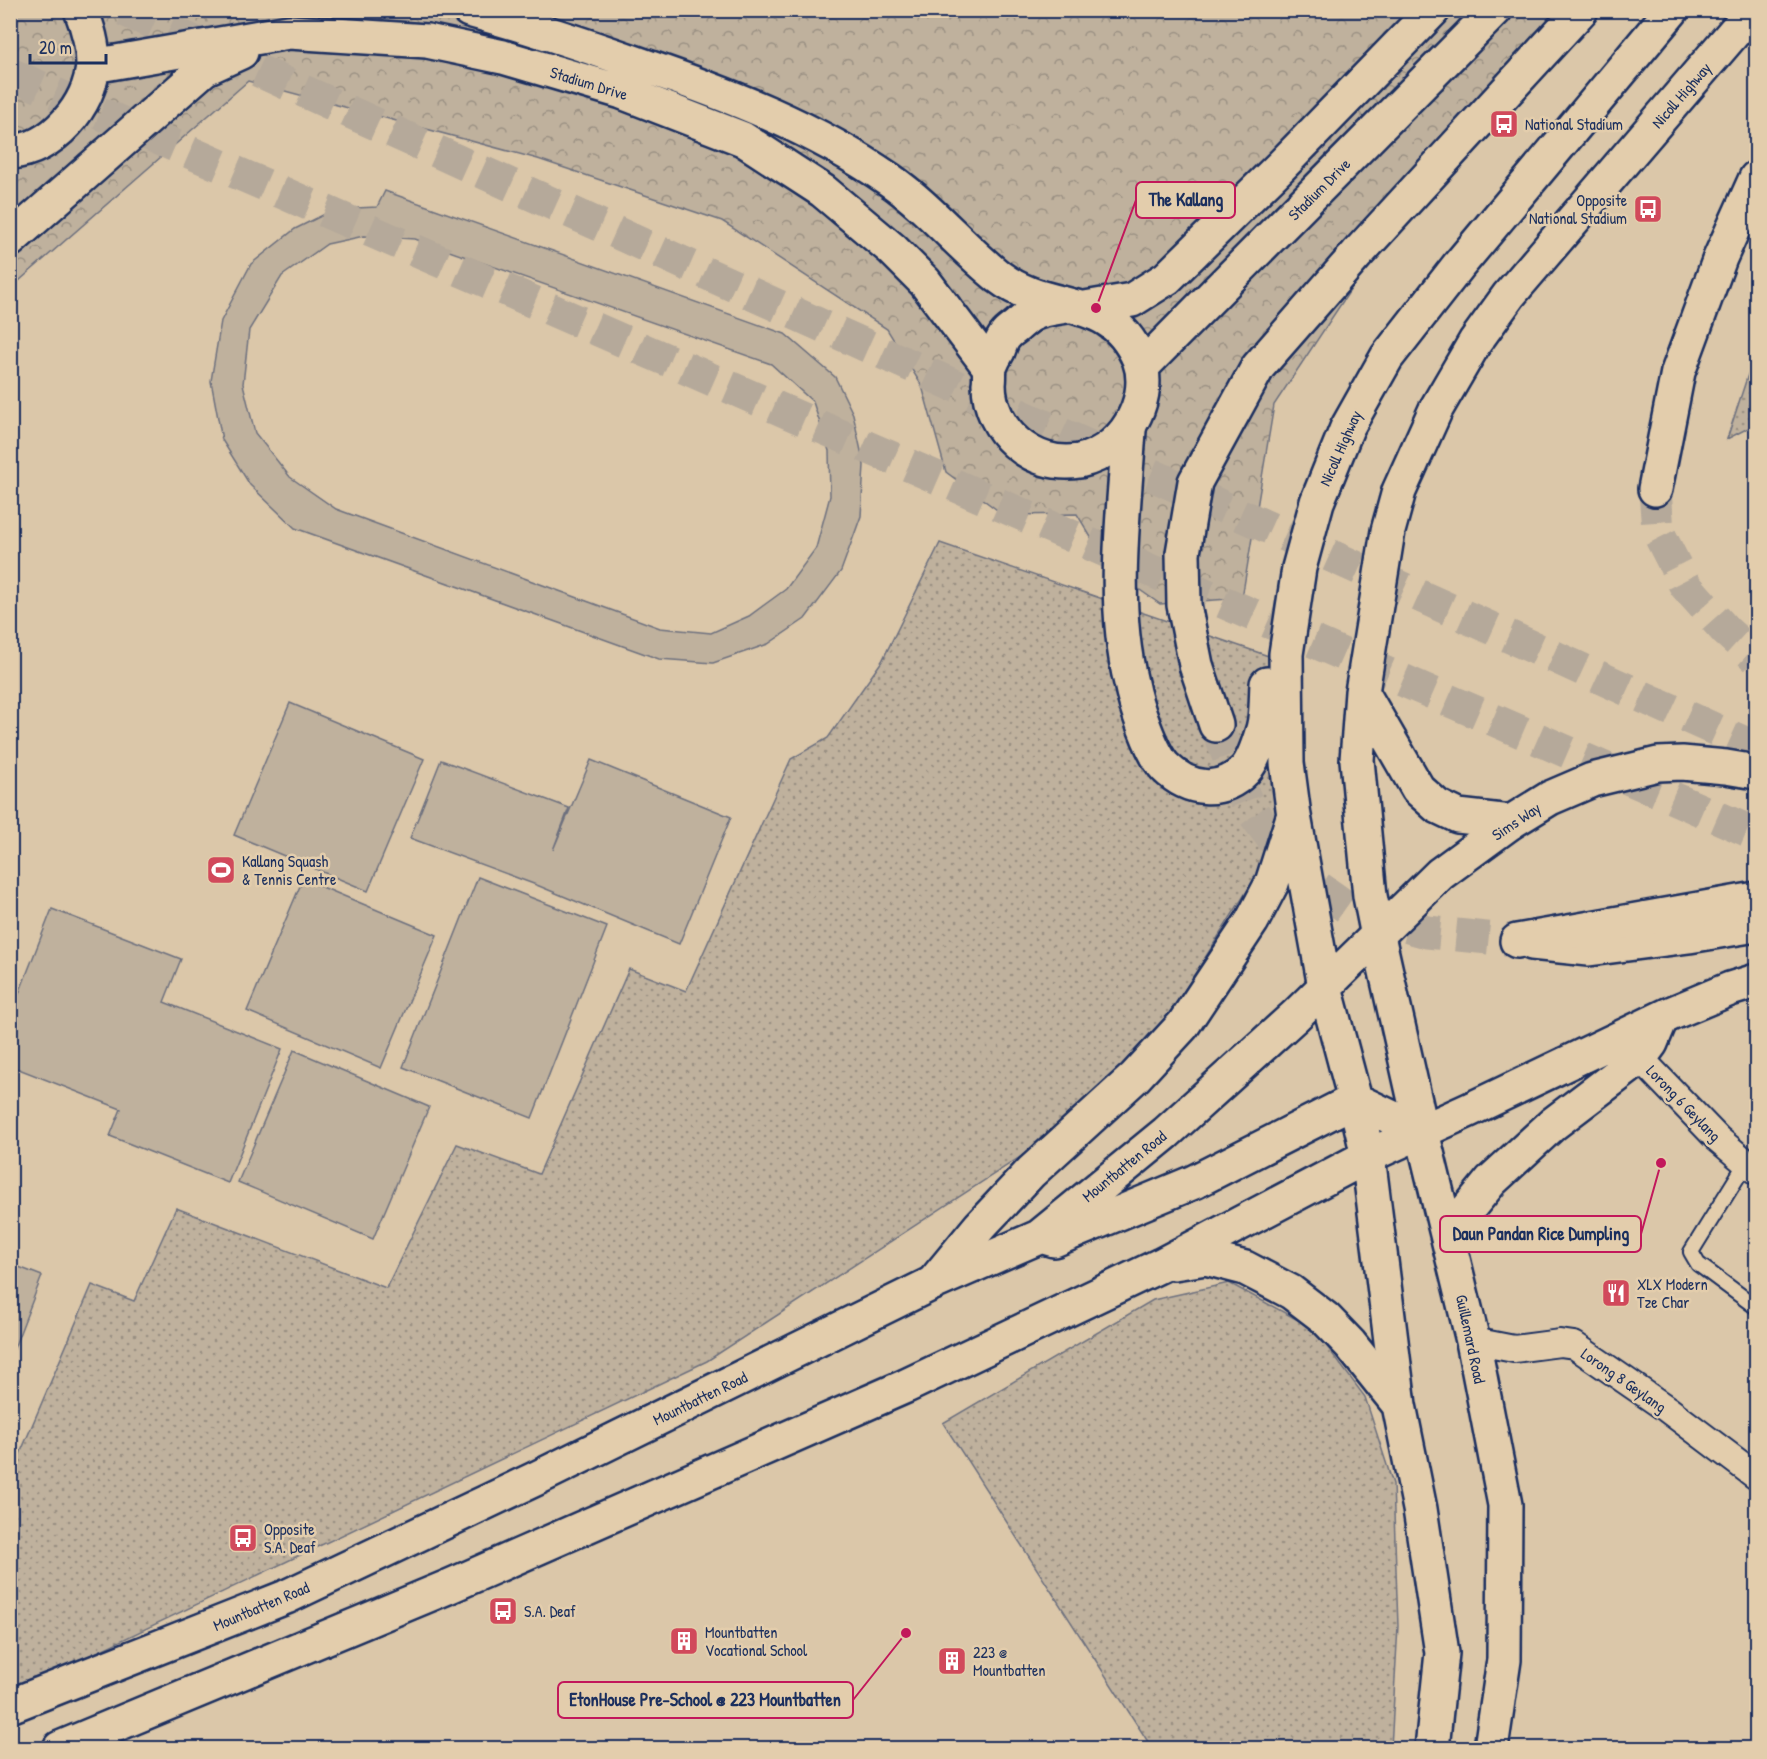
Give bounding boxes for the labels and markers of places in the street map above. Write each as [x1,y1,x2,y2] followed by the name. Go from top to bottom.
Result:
[1488,108,1520,140] bus stop icon: National Stadium
[1525,113,1623,135] place label: National Stadium
[1136,182,1235,218] callout: The Kallang
[1529,189,1628,229] place label: Opposite National Stadium
[1632,193,1664,225] bus stop icon: Opposite National Stadium
[242,850,337,890] place label: Kallang Squash & Tennis Centre
[205,854,237,886] sports icon: Kallang Squash & Tennis Centre
[1440,1216,1641,1252] callout: Daun Pandan Rice Dumpling
[1637,1273,1708,1313] place label: XLX Modern Tze Char
[1600,1277,1632,1309] restaurant icon: XLX Modern Tze Char
[264,1518,316,1558] place label: Opposite S.A. Deaf
[227,1522,259,1554] bus stop icon: Opposite S.A. Deaf
[487,1595,519,1627] bus stop icon: S.A. Deaf
[524,1600,576,1622] place label: S.A. Deaf
[705,1621,808,1661] place label: Mountbatten Vocational School
[668,1625,700,1657] building icon: Mountbatten Vocational School
[973,1641,1046,1681] place label: 223 @ Mountbatten
[936,1645,968,1677] building icon: 223 @ Mountbatten
[558,1682,853,1718] callout: EtonHouse Pre-School @ 223 Mountbatten

